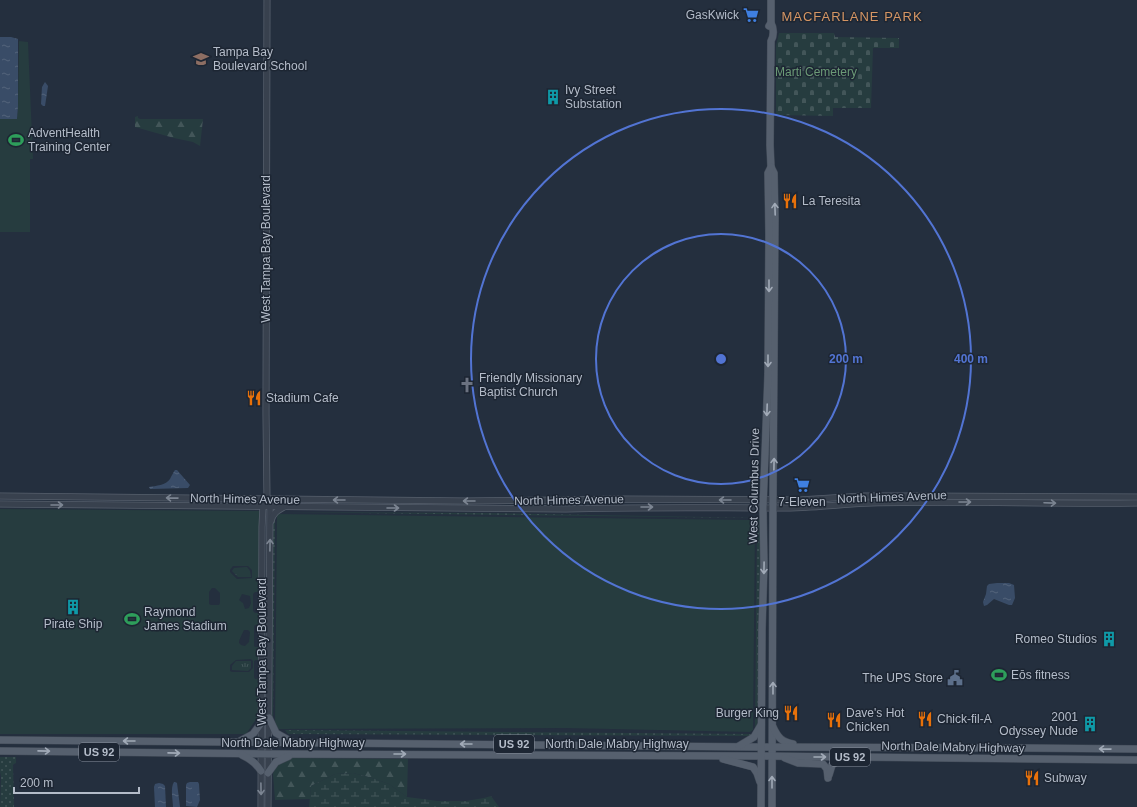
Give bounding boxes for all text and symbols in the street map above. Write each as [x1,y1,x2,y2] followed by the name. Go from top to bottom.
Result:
[742,6,760,24] supermarket icon: GasKwick
[686,8,740,22] place label: GasKwick
[781,9,923,24] district label: MACFARLANE PARK
[213,45,307,73] place label: Tampa Bay Boulevard School
[192,50,210,68] school or university icon: Tampa Bay Boulevard School
[775,65,857,79] park label: Marti Cemetery
[565,83,622,111] place label: Ivy Street Substation
[544,88,562,106] building icon: Ivy Street Substation
[28,126,110,154] place label: AdventHealth Training Center
[7,131,25,149] sports icon: AdventHealth Training Center
[259,175,273,323] street label: West Tampa Bay Boulevard
[781,192,799,210] restaurant icon: La Teresita
[802,194,861,208] place label: La Teresita
[771,203,779,216] one-way arrow
[765,279,773,292] one-way arrow
[714,352,728,366] centre of rings
[829,352,863,366] text: 200 m
[954,352,988,366] text: 400 m
[764,354,772,367] one-way arrow
[479,371,582,399] place label: Friendly Missionary Baptist Church
[458,376,476,394] church icon: Friendly Missionary Baptist Church
[245,389,263,407] restaurant icon: Stadium Cafe
[266,391,339,405] place label: Stadium Cafe
[764,403,771,416] one-way arrow
[746,428,762,544] street label: West Columbus Drive
[770,458,778,471] one-way arrow
[793,476,811,494] supermarket icon: 7-Eleven
[837,488,947,506] street label: North Himes Avenue
[190,491,300,507] street label: North Himes Avenue
[514,492,624,508] street label: North Himes Avenue
[166,494,179,502] one-way arrow
[778,495,826,509] place label: 7-Eleven
[333,496,346,504] one-way arrow
[719,496,732,504] one-way arrow
[463,497,476,505] one-way arrow
[958,498,971,506] one-way arrow
[1043,500,1056,507] one-way arrow
[50,501,63,509] one-way arrow
[640,503,653,511] one-way arrow
[386,504,399,512] one-way arrow
[266,539,274,552] one-way arrow
[760,561,768,574] one-way arrow
[255,578,269,726] street label: West Tampa Bay Boulevard
[64,598,82,616] building icon: Pirate Ship
[144,605,227,633] place label: Raymond James Stadium
[123,610,141,628] sports icon: Raymond James Stadium
[44,617,103,631] place label: Pirate Ship
[1100,630,1118,648] building icon: Romeo Studios
[1015,632,1097,646] place label: Romeo Studios
[990,666,1008,684] sports icon: Eōs fitness
[1011,668,1070,682] place label: Eōs fitness
[946,669,964,687] public building icon: The UPS Store
[862,671,943,685] place label: The UPS Store
[769,682,777,695] one-way arrow
[782,704,800,722] restaurant icon: Burger King
[716,706,779,720] place label: Burger King
[846,706,905,734] place label: Dave's Hot Chicken
[916,710,934,728] restaurant icon: Chick-fil-A
[999,710,1078,738] place label: 2001 Odyssey Nude
[825,711,843,729] restaurant icon: Dave's Hot Chicken
[937,712,992,726] place label: Chick-fil-A
[1081,715,1099,733] building icon: 2001 Odyssey Nude
[494,735,534,753] road number: US 92
[221,736,365,750] street label: North Dale Mabry Highway
[123,737,136,745] one-way arrow
[545,737,689,751] street label: North Dale Mabry Highway
[881,739,1025,755] street label: North Dale Mabry Highway
[460,740,473,748] one-way arrow
[79,743,119,761] road number: US 92
[1099,745,1112,753] one-way arrow
[37,747,50,755] one-way arrow
[830,748,870,766] road number: US 92
[167,749,180,757] one-way arrow
[393,750,406,758] one-way arrow
[813,753,826,761] one-way arrow
[14,769,139,795] scale bar
[1023,769,1041,787] restaurant icon: Subway
[1044,771,1087,785] place label: Subway
[20,776,53,790] text: 200 m
[769,776,776,789] one-way arrow
[257,782,265,795] one-way arrow

